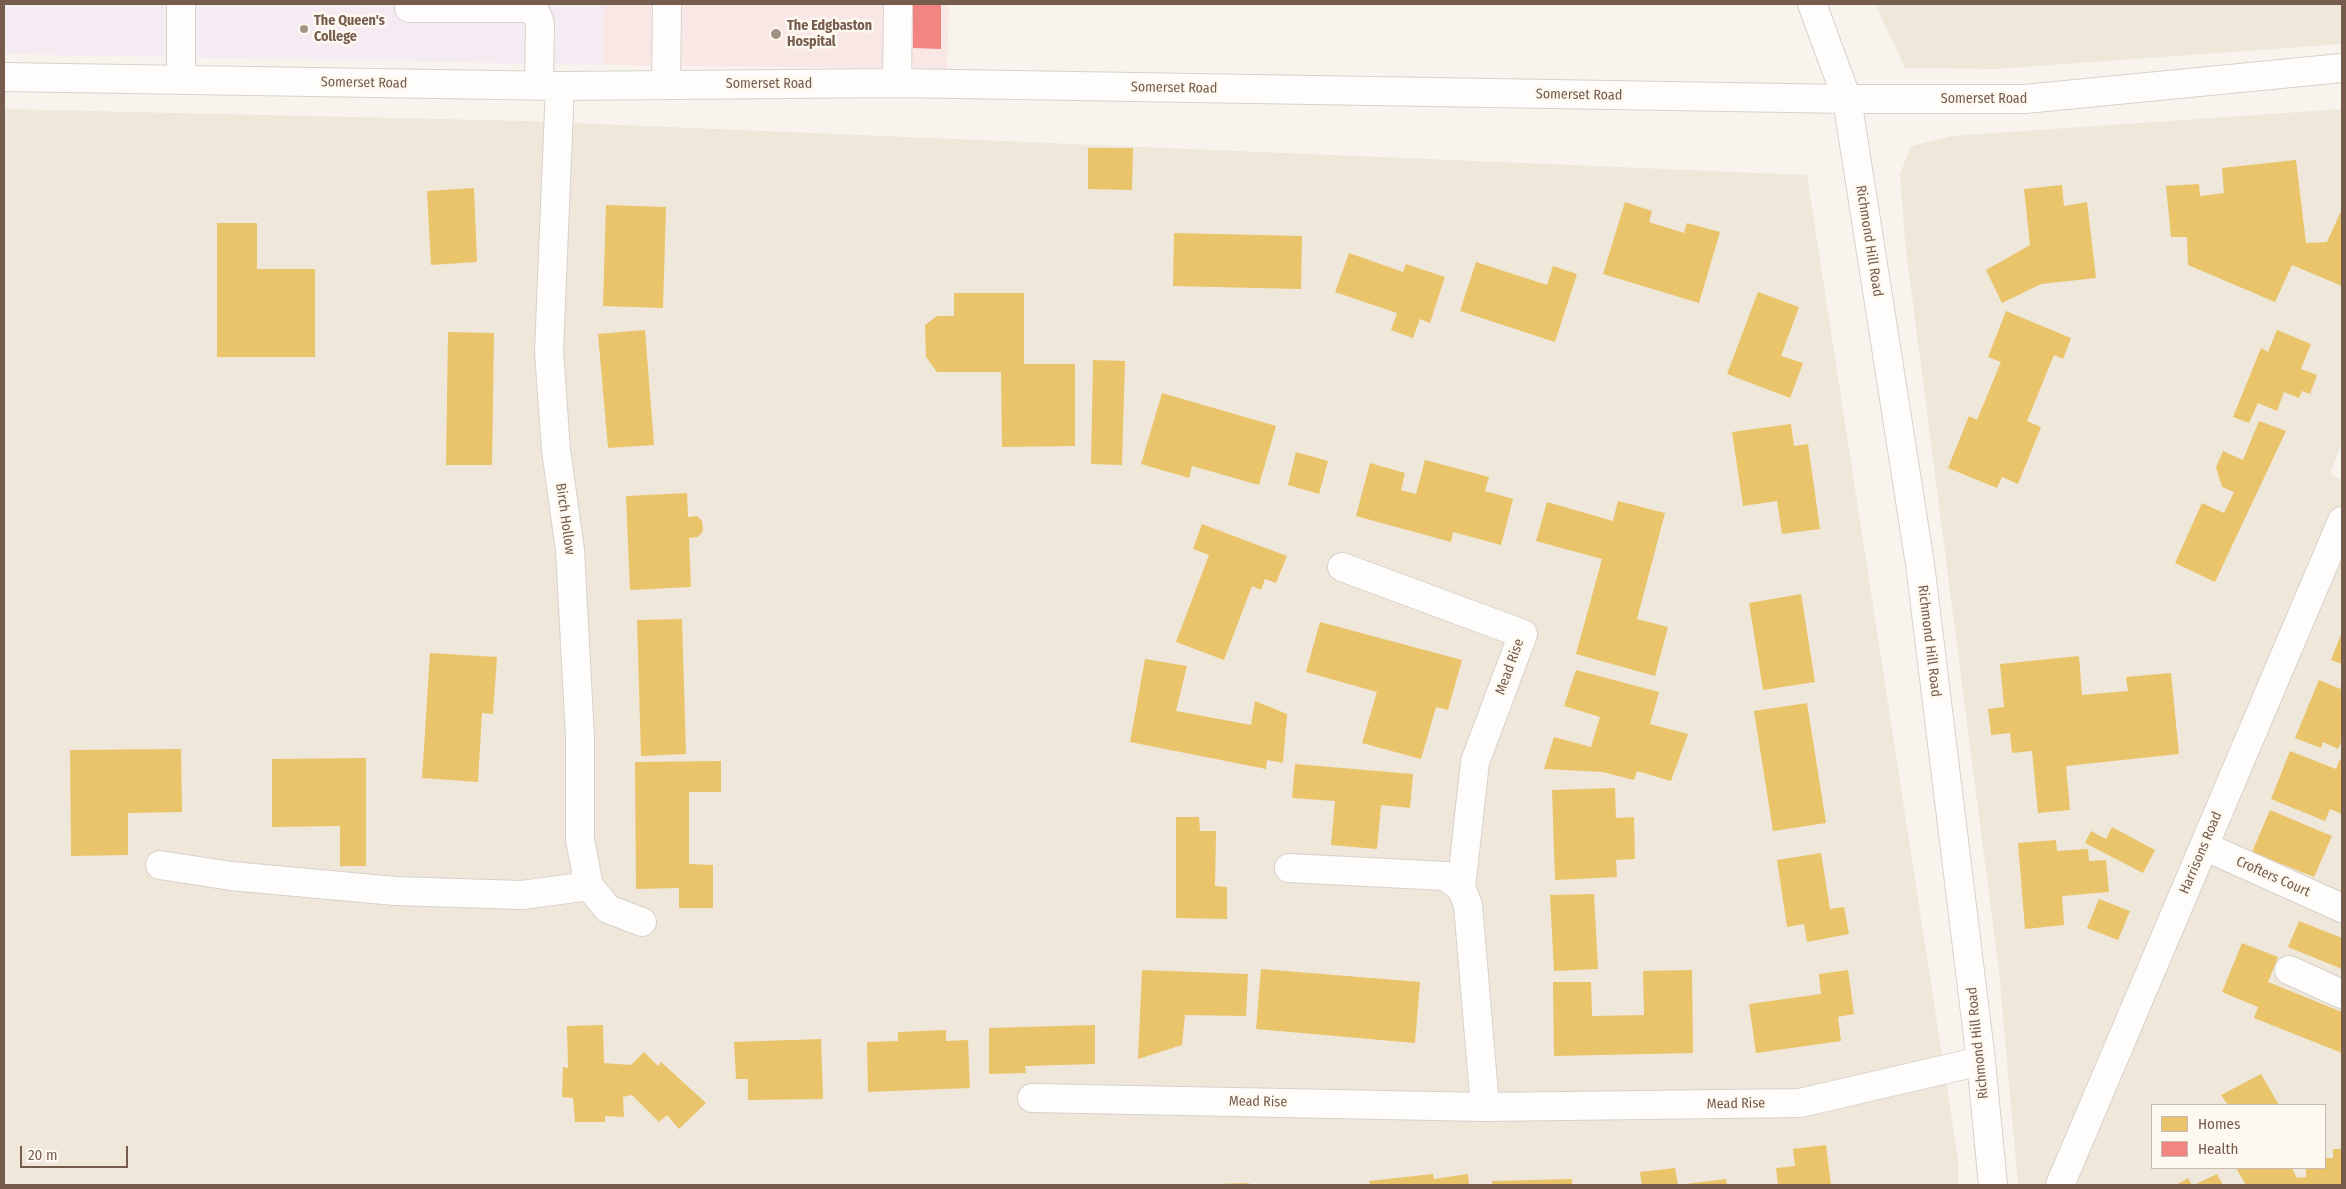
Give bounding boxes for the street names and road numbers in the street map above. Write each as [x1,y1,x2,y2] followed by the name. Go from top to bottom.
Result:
[321,74,407,92] street label: Somerset Road
[726,76,812,92] street label: Somerset Road
[1131,79,1217,97] street label: Somerset Road
[1536,86,1622,104] street label: Somerset Road
[1941,91,2027,107] street label: Somerset Road
[1852,184,1886,298] street label: Richmond Hill Road
[552,482,578,556] street label: Birch Hollow
[1914,584,1944,698] street label: Richmond Hill Road
[1492,637,1528,697] street label: Mead Rise
[2176,809,2226,897] street label: Harrisons Road
[2233,853,2313,901] street label: Crofters Court
[1964,986,1992,1100] street label: Richmond Hill Road
[1229,1093,1287,1111] street label: Mead Rise
[1707,1095,1765,1113] street label: Mead Rise

